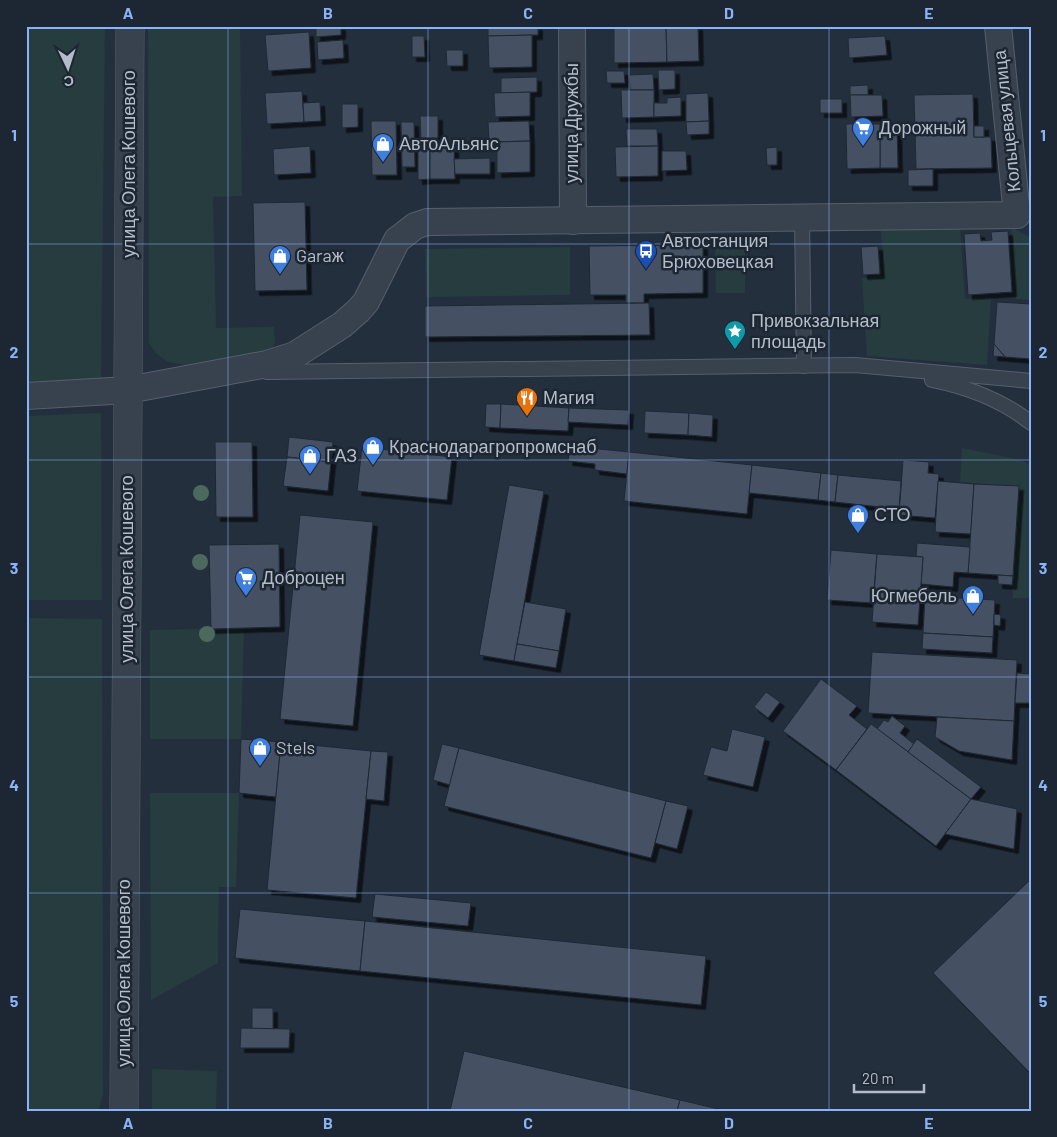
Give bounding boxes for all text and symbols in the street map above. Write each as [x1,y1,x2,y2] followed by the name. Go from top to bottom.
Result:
[123,3,134,22] text: A
[323,3,333,22] text: B
[523,3,533,22] text: C
[724,3,734,22] text: D
[924,3,934,22] text: E
[42,42,92,92] north arrow
[988,48,1024,193] street label: Кольцевая улица
[560,63,582,183] street label: улица Дружбы
[117,70,139,258] street label: улица Олега Кошевого
[63,73,75,90] text: С
[851,116,875,147] supermarket icon: Дорожный
[879,116,966,138] place label: Дорожный
[11,125,17,144] text: 1
[1040,125,1046,144] text: 1
[371,132,395,163] shop icon: АвтоАльянс
[399,132,499,154] place label: АвтоАльянс
[662,229,774,272] place label: Автостанция Брюховецкая
[634,239,658,270] bus stop icon: Автостанция Брюховецкая
[268,244,292,275] shop icon: Garaж
[296,244,344,266] place label: Garaж
[751,309,879,352] place label: Привокзальная площадь
[723,319,747,350] place icon: Привокзальная площадь
[10,342,19,361] text: 2
[1039,342,1048,361] text: 2
[515,386,539,417] restaurant icon: Магия
[543,386,595,408] place label: Магия
[361,435,385,466] shop icon: Краснодарагропромснаб
[389,435,597,457] place label: Краснодарагропромснаб
[298,444,322,475] shop icon: ГАЗ
[326,444,357,466] place label: ГАЗ
[115,475,137,663] street label: улица Олега Кошевого
[846,503,870,534] shop icon: СТО
[874,503,911,525] place label: СТО
[10,558,18,577] text: 3
[1039,558,1047,577] text: 3
[234,566,258,597] supermarket icon: Доброцен
[262,566,345,588] place label: Доброцен
[871,584,957,606] place label: Югмебель
[961,584,985,615] shop icon: Югмебель
[248,736,272,767] shop icon: Stels
[276,736,315,758] place label: Stels
[9,775,19,794] text: 4
[1038,775,1048,794] text: 4
[112,879,134,1067] street label: улица Олега Кошевого
[10,991,19,1010] text: 5
[1039,991,1048,1010] text: 5
[854,1062,924,1094] scale bar
[862,1069,894,1087] text: 20 m
[123,1113,134,1132] text: A
[323,1113,333,1132] text: B
[523,1113,533,1132] text: C
[724,1113,734,1132] text: D
[924,1113,934,1132] text: E

